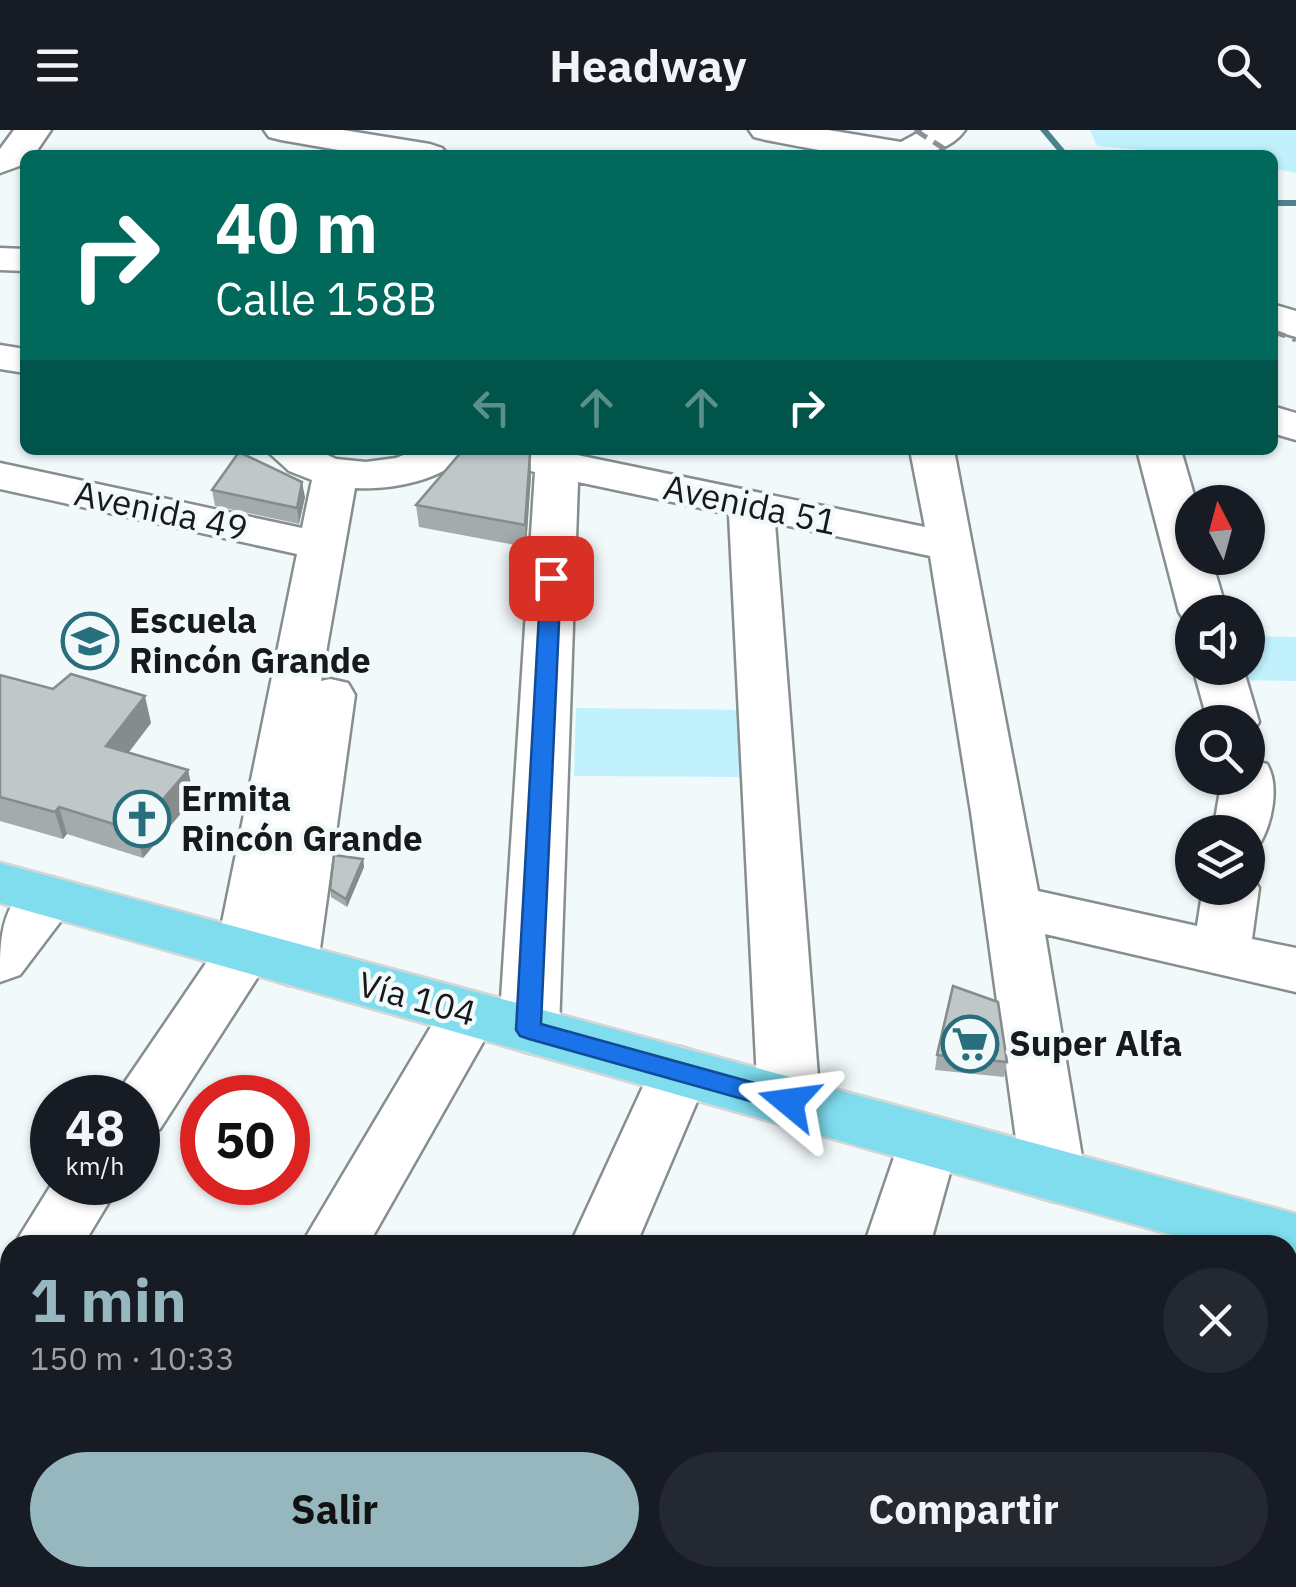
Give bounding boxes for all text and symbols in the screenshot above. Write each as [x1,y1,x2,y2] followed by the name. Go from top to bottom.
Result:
[549,36,747,94] text: Headway
[30,38,85,93] icon: menu
[1211,38,1266,93] icon: search
[215,181,378,272] text: 40 m
[50,190,180,320] icon: right
[215,269,437,327] text: Calle 158B
[464,380,519,435] icon: left
[569,380,624,435] icon: ahead
[674,380,729,435] icon: ahead
[779,380,834,435] icon: right
[659,463,841,545] street label: Avenida 51
[70,469,252,551] street label: Avenida 49
[1175,485,1265,575] north arrow
[1175,485,1265,905] map controls
[509,536,594,621] pin
[524,551,579,606] icon: arrive
[1175,595,1265,685] button: sound
[129,597,371,683] place label: Escuela Rincón Grande
[60,611,120,671] school or university icon: Escuela Rincón Grande
[1175,705,1265,795] button: search
[181,775,423,861] place label: Ermita Rincón Grande
[112,789,172,849] church icon: Ermita Rincón Grande
[1175,815,1265,905] button: layers
[353,960,481,1036] street label: Vía 104
[940,1014,1000,1074] supermarket icon: Super Alfa
[1009,1020,1182,1066] place label: Super Alfa
[737,1050,841,1154] position arrow
[180,1075,310,1205] speed limit sign: 50
[65,1095,125,1160] text: 48
[66,1149,124,1182] text: km/h
[30,1260,187,1339] text: 1 min
[1163,1268,1268,1373] button: close
[30,1337,235,1379] text: 150 m · 10:33
[30,1452,639,1567] button: Salir
[659,1452,1268,1567] button: Compartir

